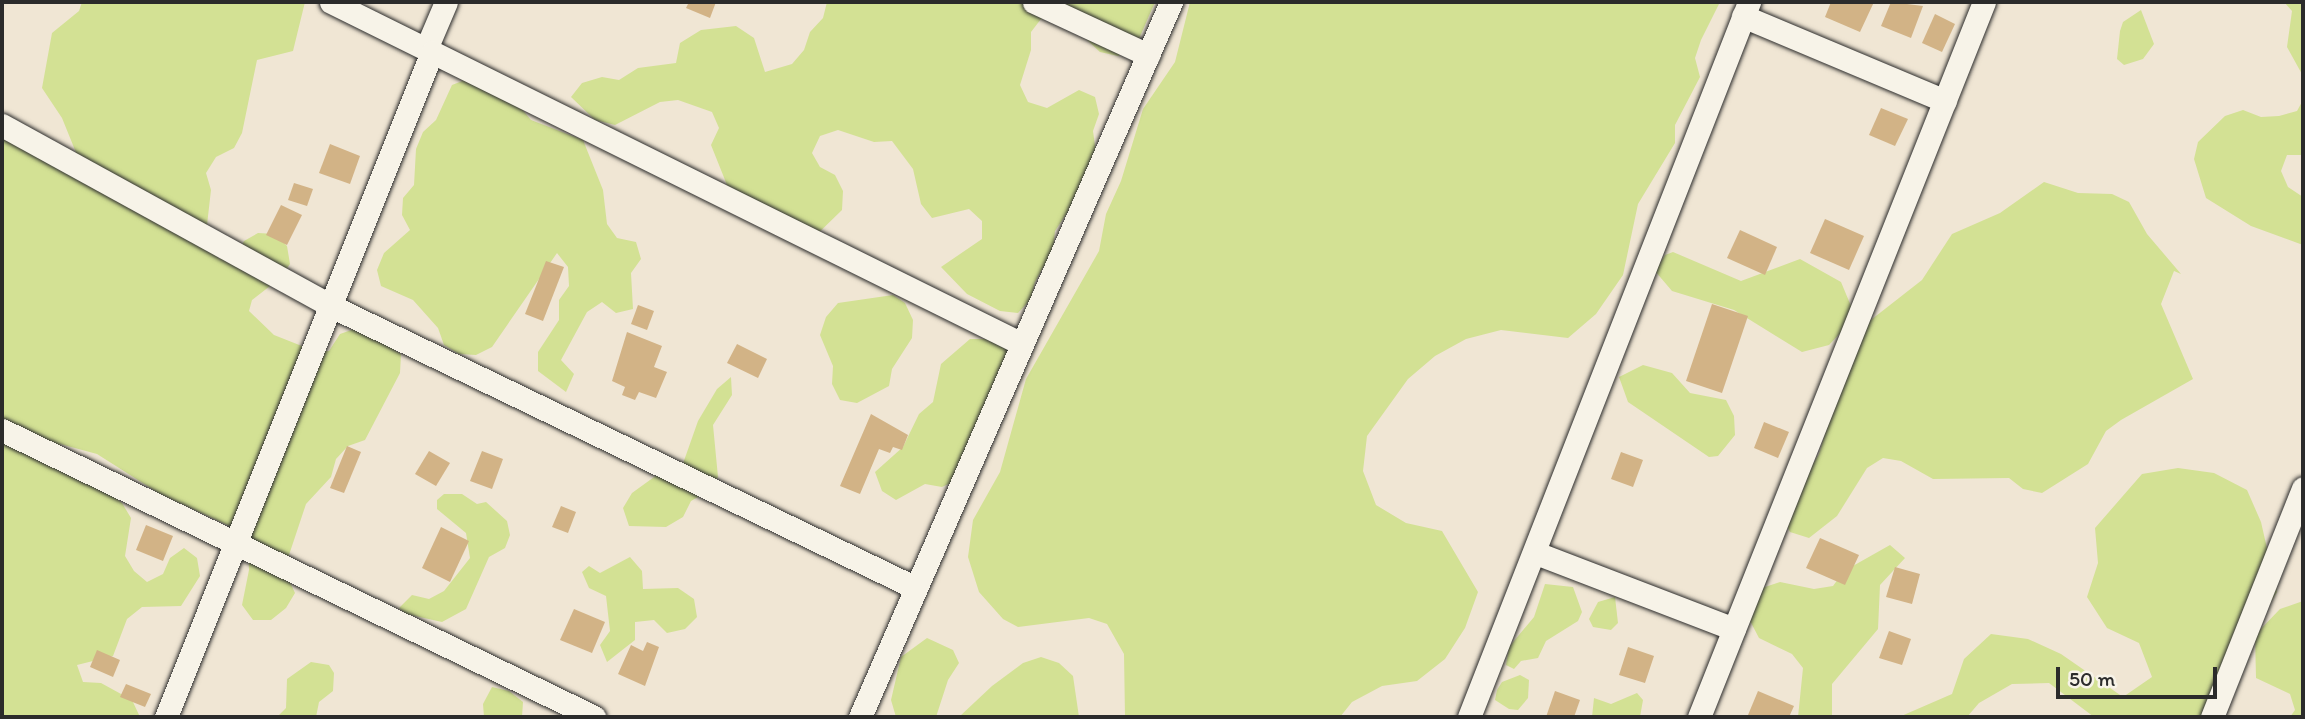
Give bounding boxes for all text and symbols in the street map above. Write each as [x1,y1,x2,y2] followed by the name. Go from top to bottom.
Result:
[2060,652,2221,696] scale bar
[2069,666,2115,691] text: 50 m

